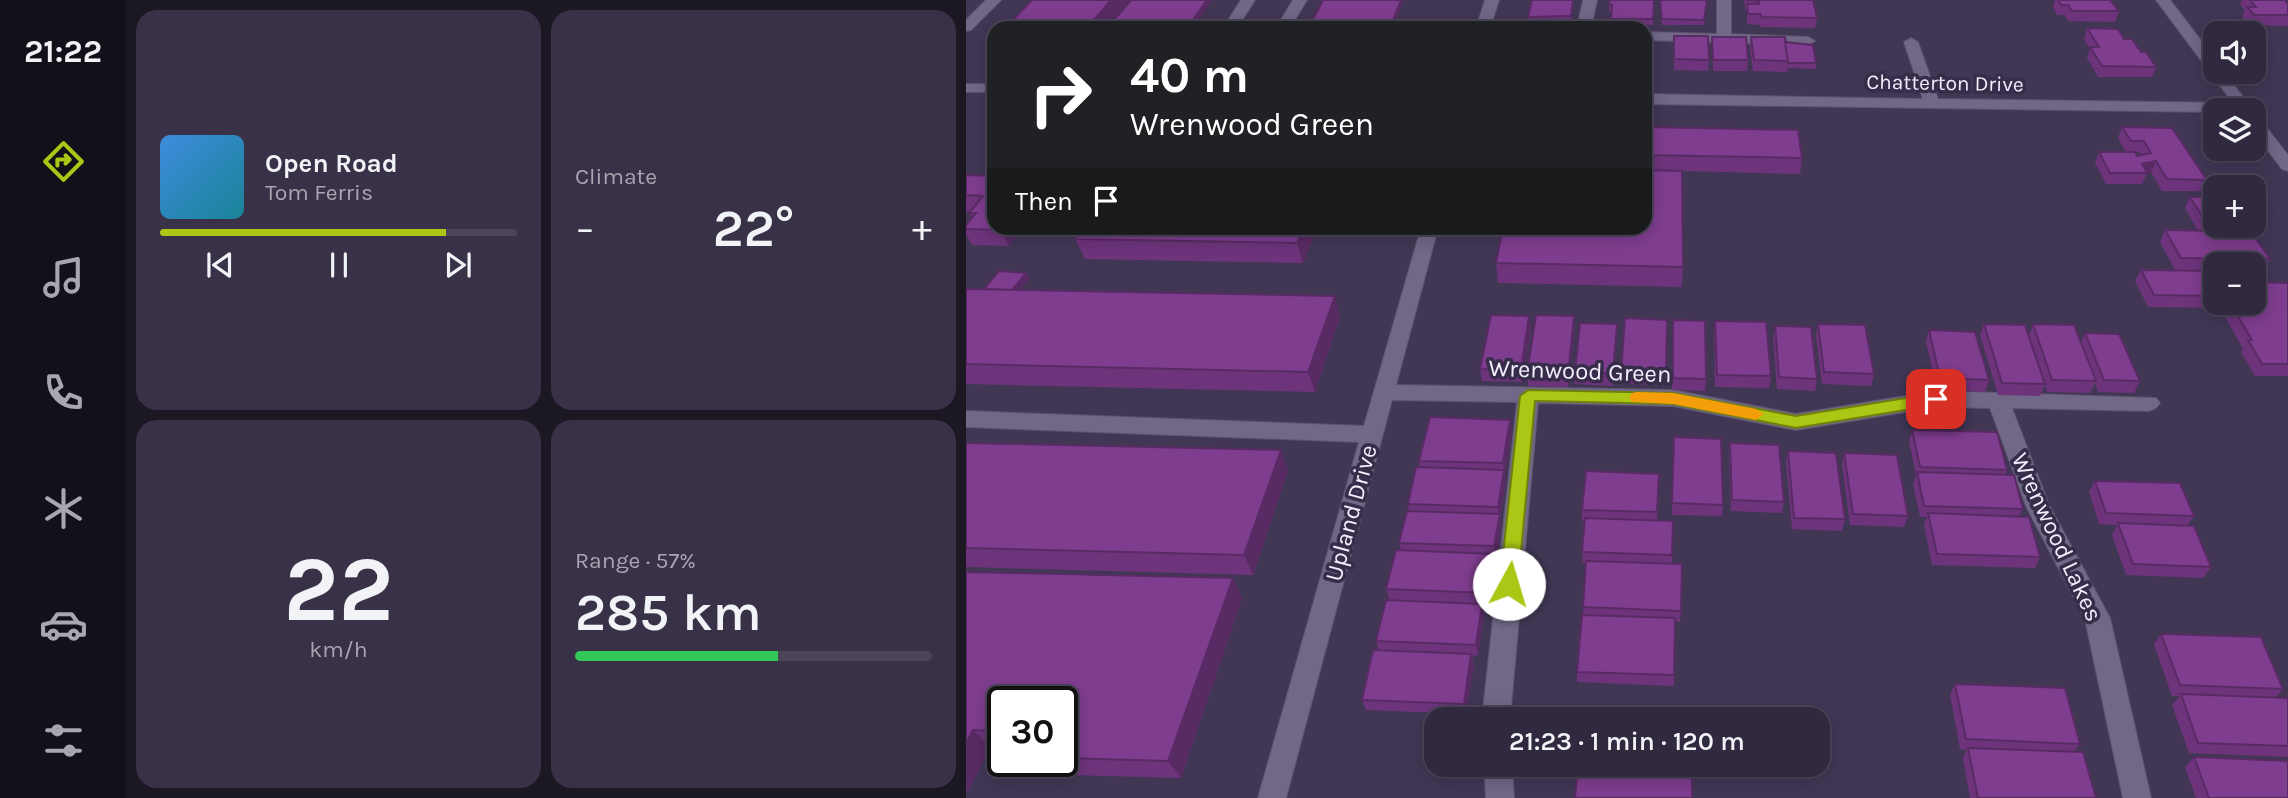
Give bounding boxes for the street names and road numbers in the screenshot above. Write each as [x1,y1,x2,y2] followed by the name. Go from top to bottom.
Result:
[1866,70,2024,96] street label: Chatterton Drive
[1488,354,1672,388] street label: Wrenwood Green
[1319,442,1383,584] street label: Upland Drive
[2006,448,2108,626] street label: Wrenwood Lakes

